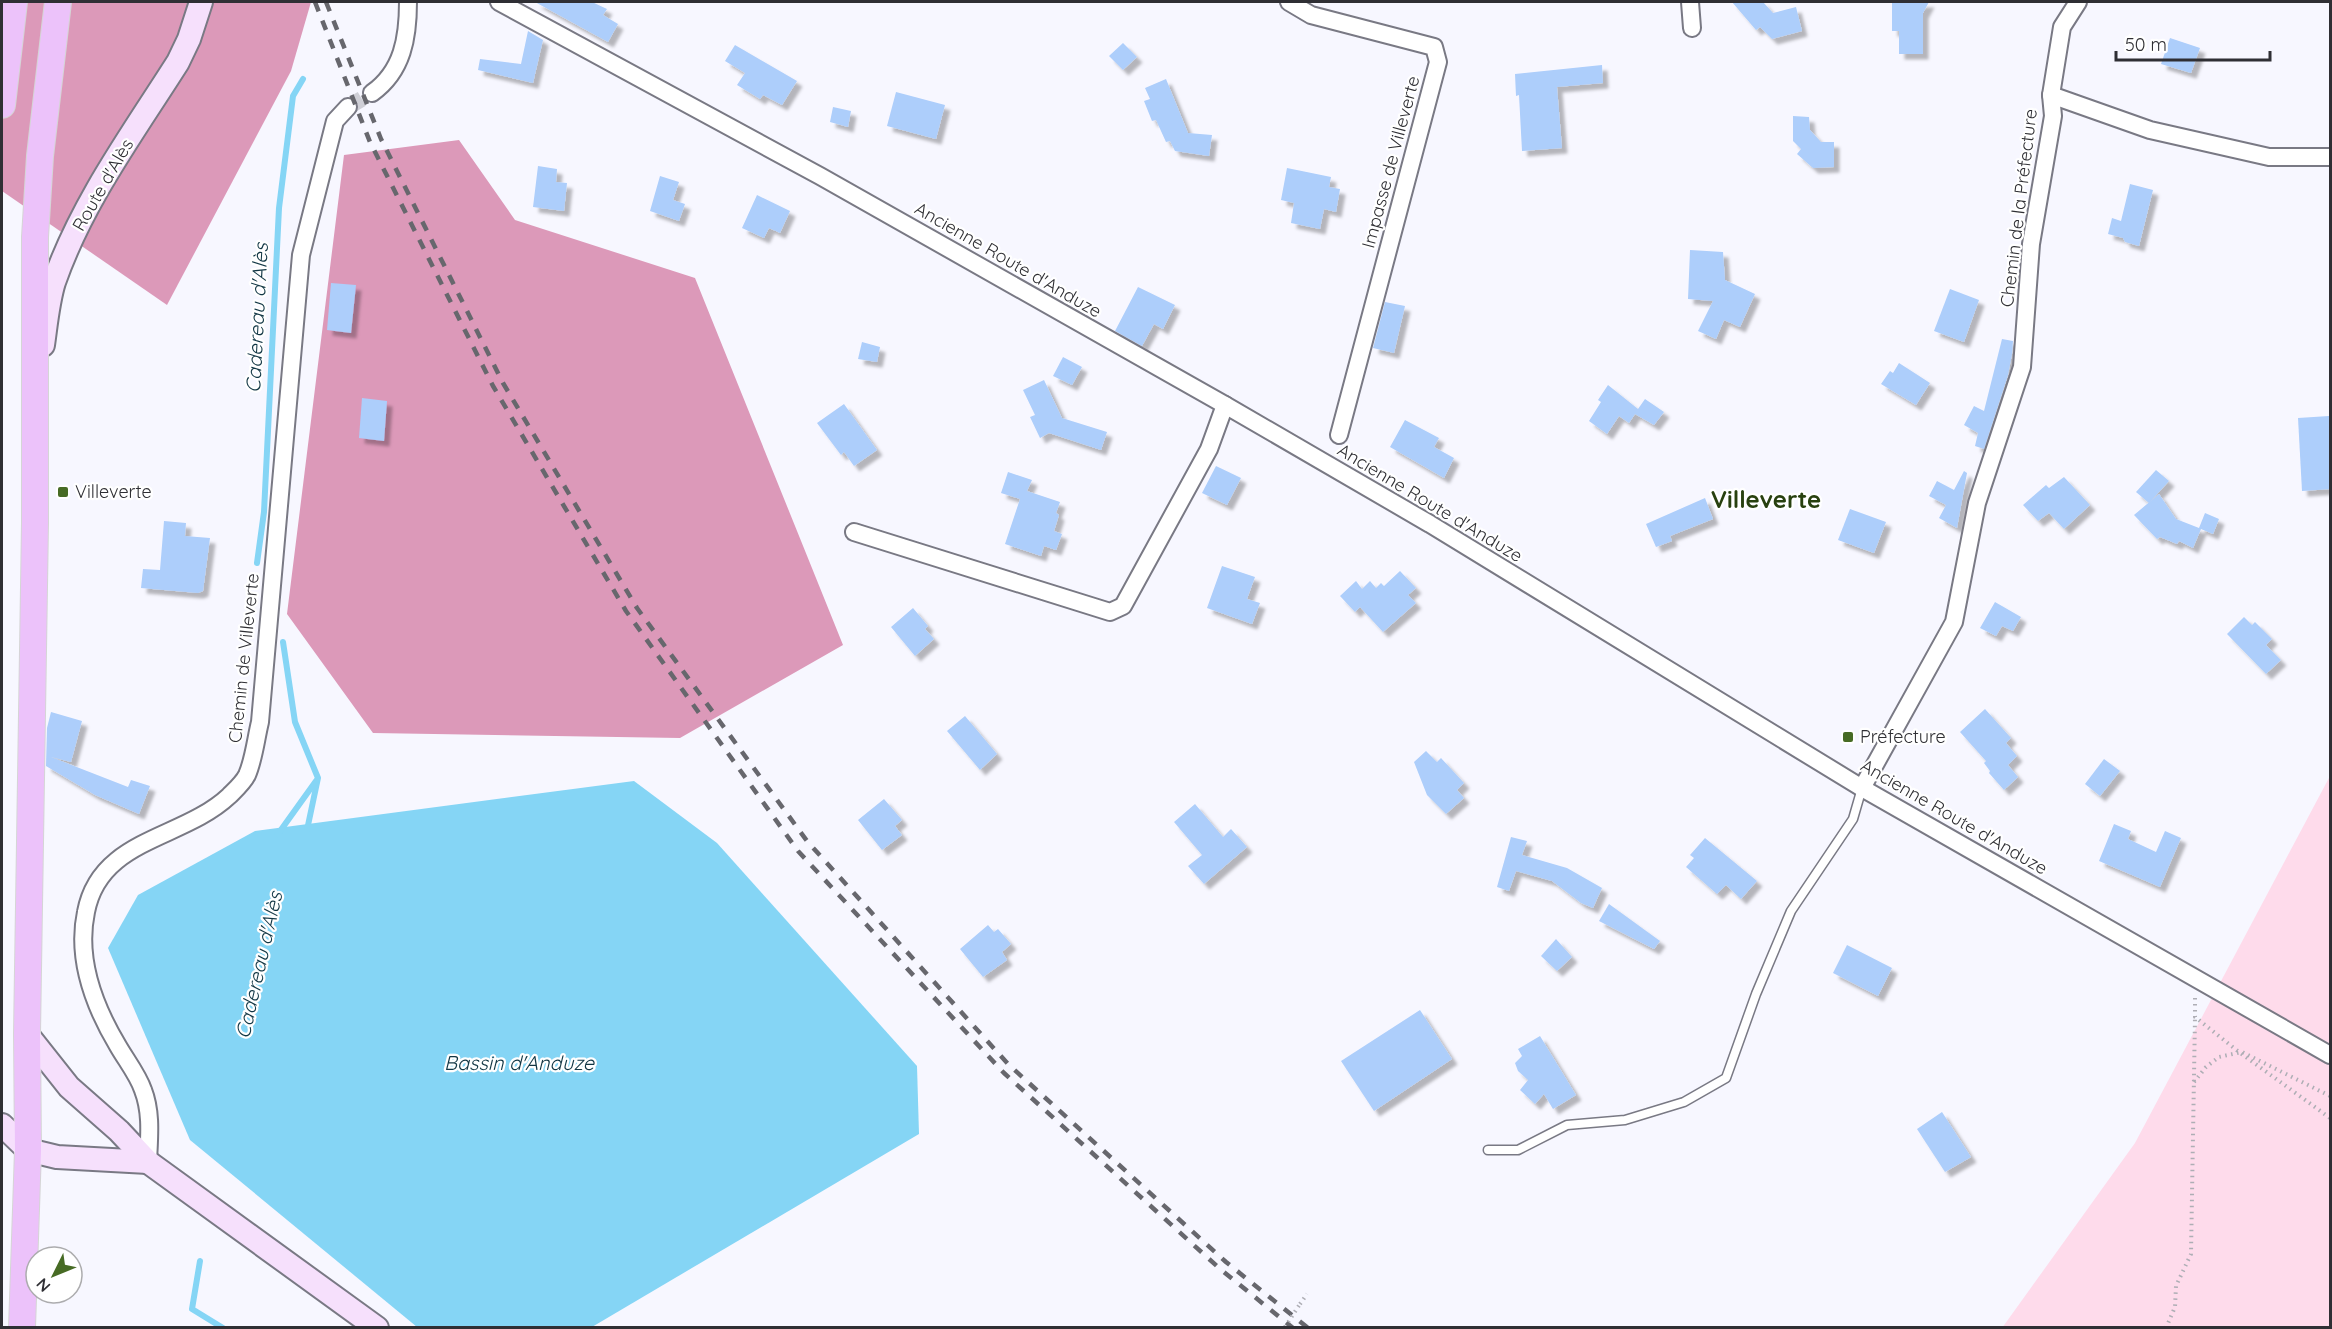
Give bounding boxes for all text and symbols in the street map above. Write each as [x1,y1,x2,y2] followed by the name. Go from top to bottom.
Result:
[2116,24,2270,62] scale bar
[2125,33,2167,56] text: 50 m
[1356,73,1425,251] street label: Impasse de Villeverte
[1995,108,2042,308] street label: Chemin de la Préfecture
[67,134,138,235] street label: Route d'Alès
[911,197,1106,323] street label: Ancienne Route d'Anduze
[240,241,273,394] water label: Cadereau d'Alès
[1333,438,1527,567] street label: Ancienne Route d'Anduze
[75,480,152,503] place label: Villeverte
[1711,484,1821,514] district label: Villeverte
[56,485,70,499] marker: Villeverte
[223,572,264,744] street label: Chemin de Villeverte
[1860,725,1946,748] place label: Préfecture
[1841,730,1855,744] marker: Préfecture
[1857,754,2052,880] street label: Ancienne Route d'Anduze
[229,887,288,1041] water label: Cadereau d'Alès
[444,1050,595,1075] water label: Bassin d'Anduze
[24,1245,84,1305] north arrow
[32,1274,54,1296] text: N

